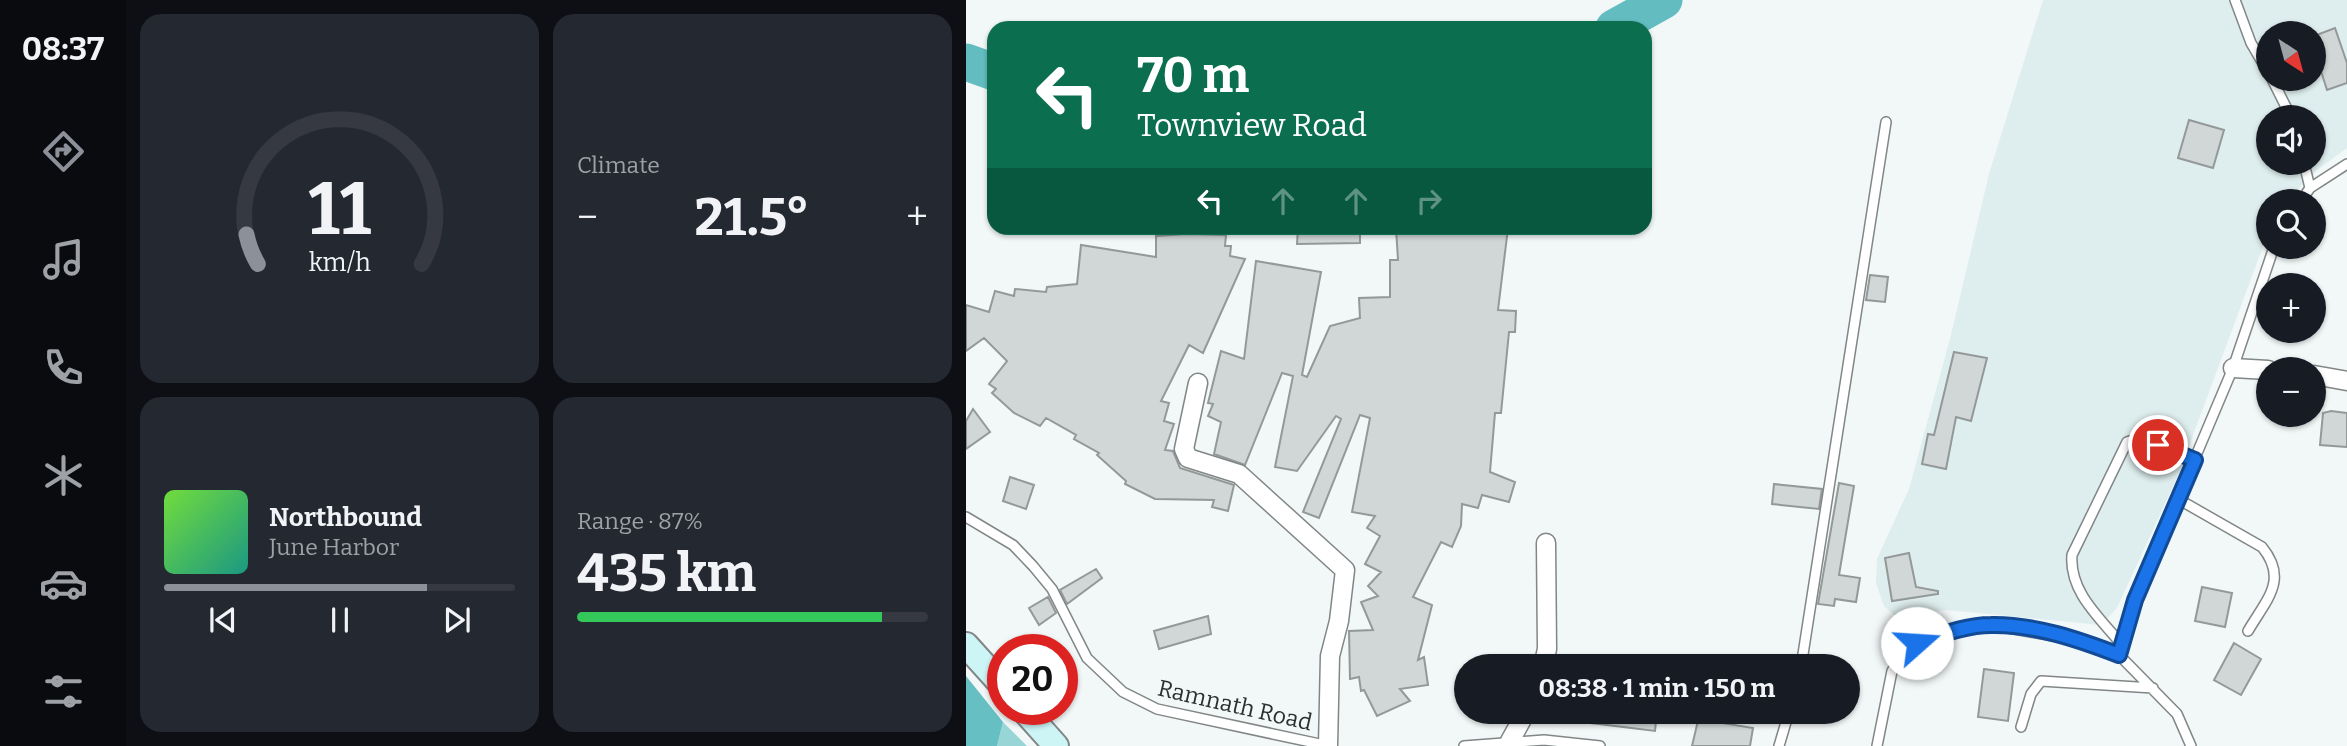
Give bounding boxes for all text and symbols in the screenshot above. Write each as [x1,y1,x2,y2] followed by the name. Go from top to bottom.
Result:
[2256,21,2326,91] north arrow
[2256,21,2326,427] map controls
[22,30,104,68] text: 08:37
[1137,46,1249,105] text: 70 m
[1022,49,1113,140] icon: left
[2256,105,2326,175] button: sound
[1137,106,1367,144] text: Townview Road
[39,127,88,176] icon: directions
[577,151,660,179] text: Climate
[308,167,371,254] text: 11
[1191,182,1229,220] icon: left
[1264,182,1302,220] icon: ahead
[1337,182,1375,220] icon: ahead
[1410,182,1448,220] icon: right
[695,186,810,249] text: 21.5°
[2256,189,2326,259] button: search
[577,194,598,240] text: −
[906,194,928,240] text: +
[39,235,88,284] icon: music
[309,248,371,278] text: km/h
[2256,273,2326,343] button: +
[39,343,88,392] icon: phone
[2256,357,2326,427] button: −
[2128,415,2188,475] pin
[2139,426,2177,464] icon: arrive
[39,451,88,500] icon: climate
[269,502,422,533] text: Northbound
[577,507,703,535] text: Range · 87%
[269,533,399,561] text: June Harbor
[577,542,756,605] text: 435 km
[39,559,88,608] icon: car
[204,601,242,639] icon: previous
[321,601,359,639] icon: pause
[438,601,476,639] icon: next
[1880,606,1954,680] position arrow
[987,634,1078,725] speed limit sign: 20
[39,667,88,716] icon: filters
[1539,673,1775,704] text: 08:38 · 1 min · 150 m
[1155,674,1315,736] street label: Ramnath Road

